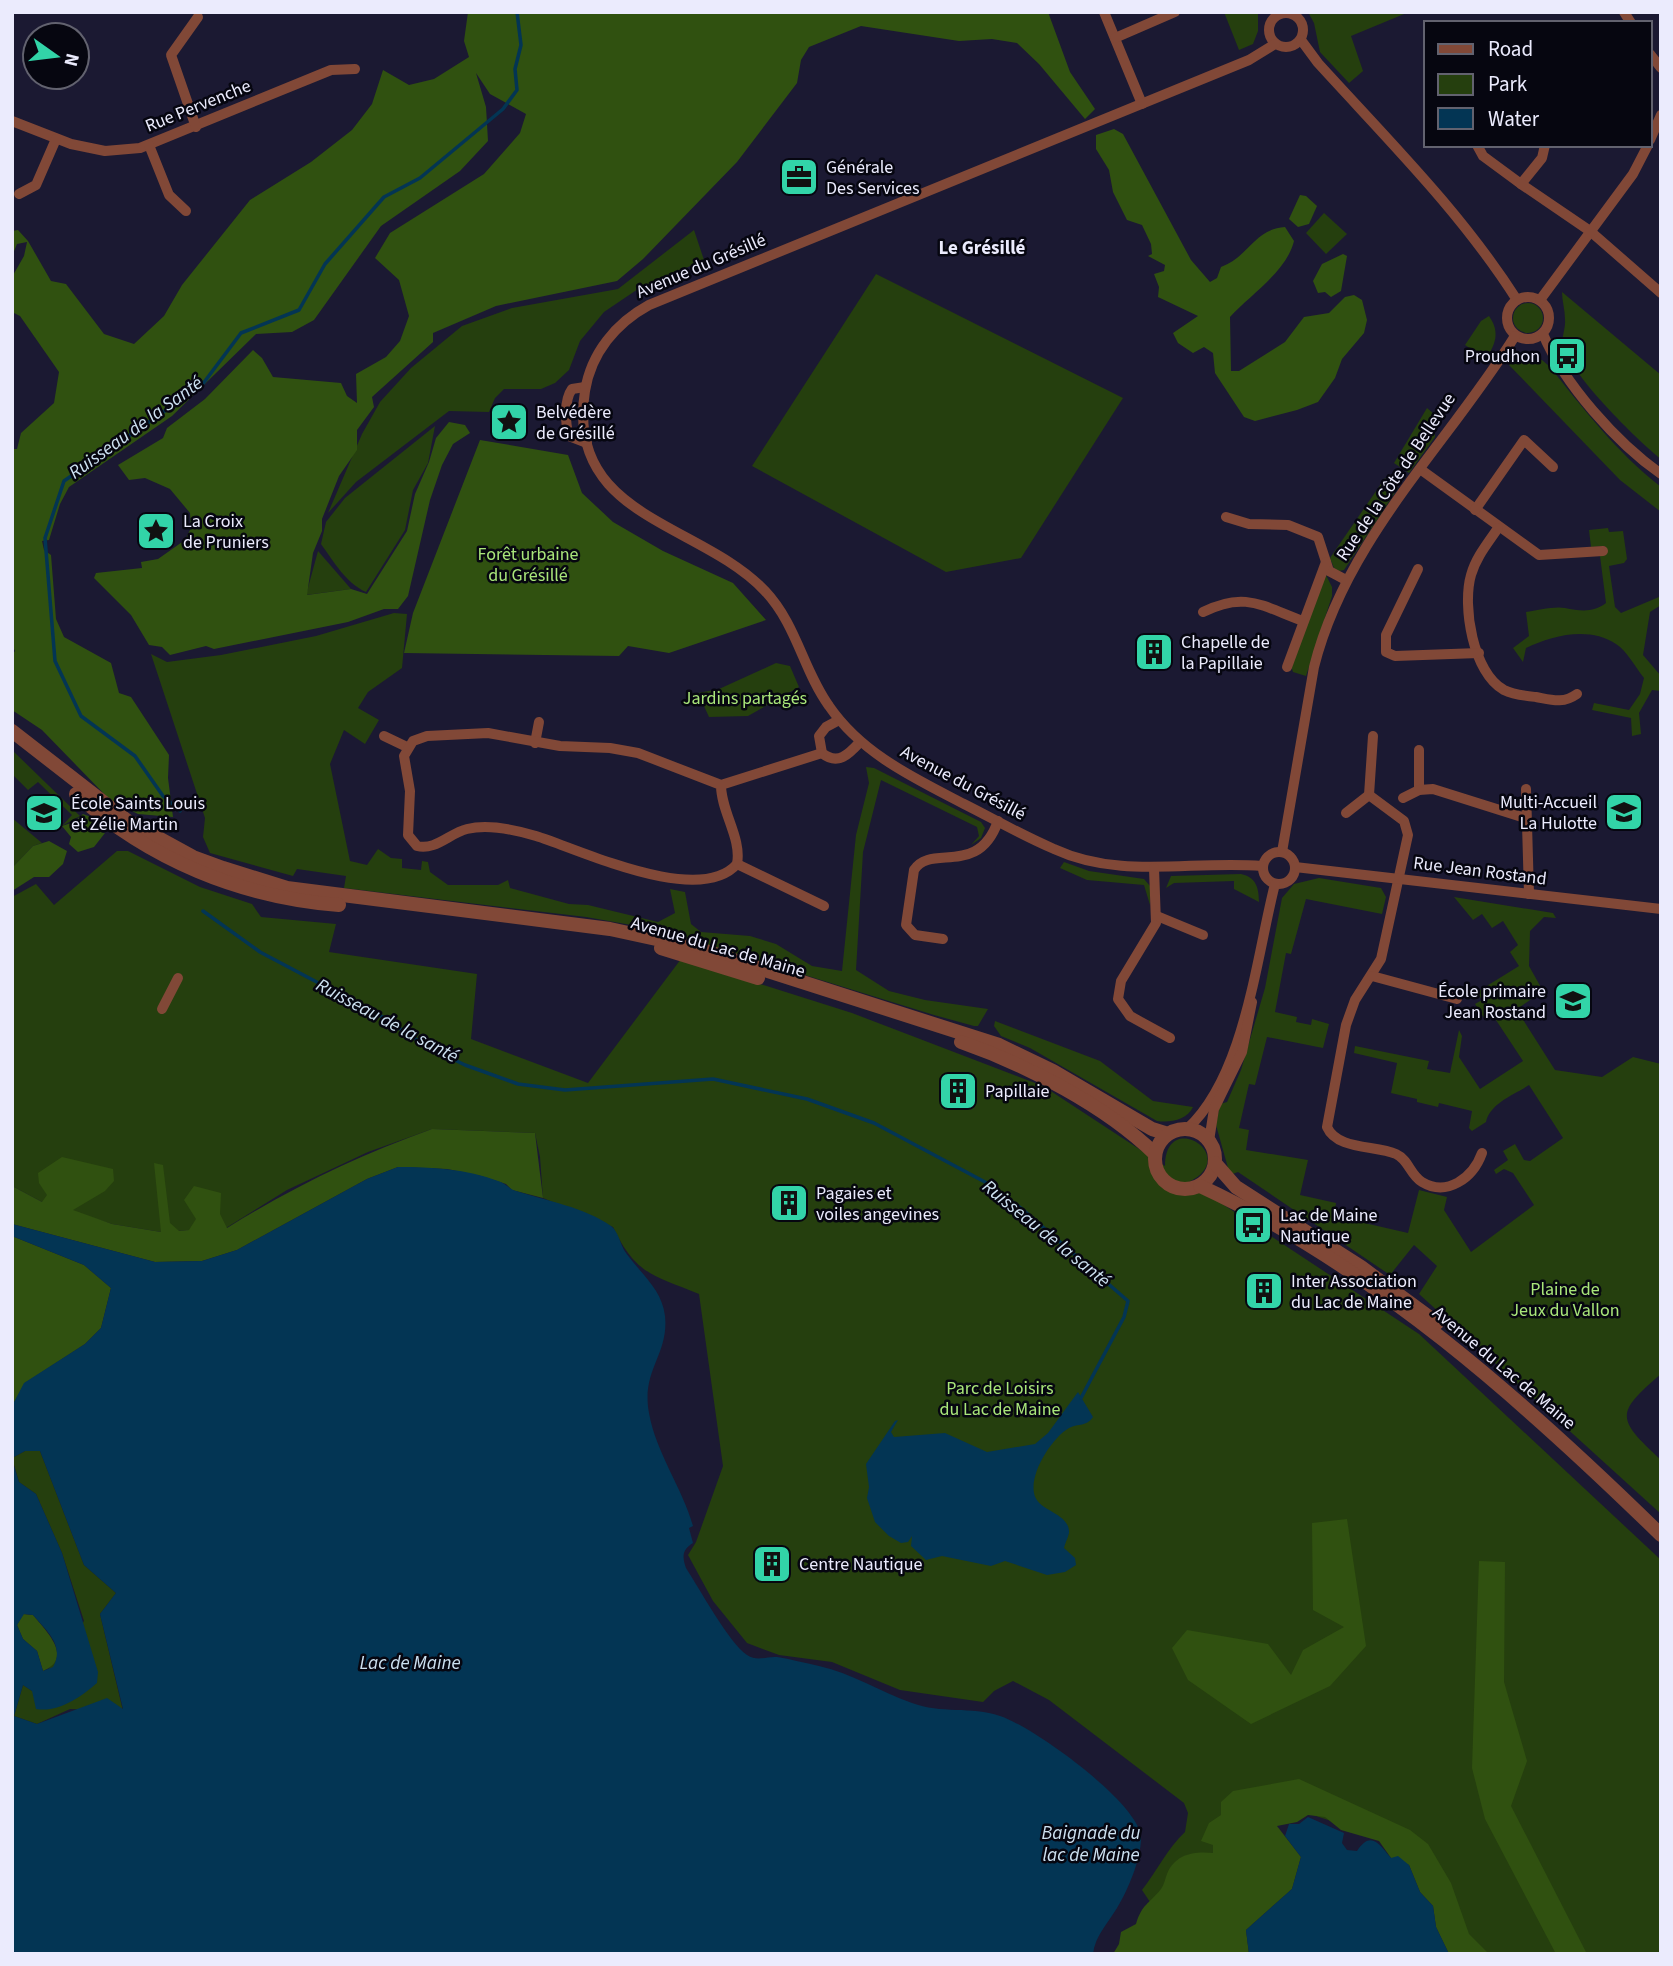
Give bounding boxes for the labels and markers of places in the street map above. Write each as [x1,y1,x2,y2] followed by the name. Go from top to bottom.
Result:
[826,155,920,201] place label: Générale Des Services
[778,156,820,198] office icon: Générale Des Services
[1546,335,1588,377] bus stop icon: Proudhon
[1465,344,1540,369] place label: Proudhon
[536,400,615,446] place label: Belvédère de Grésillé
[488,401,530,443] place icon: Belvédère de Grésillé
[183,509,269,555] place label: La Croix de Pruniers
[135,510,177,552] place icon: La Croix de Pruniers
[1181,630,1270,676] place label: Chapelle de la Papillaie
[1133,631,1175,673] building icon: Chapelle de la Papillaie
[1500,790,1597,836] place label: Multi-Accueil La Hulotte
[71,791,205,837] place label: École Saints Louis et Zélie Martin
[1603,791,1645,833] school or university icon: Multi-Accueil La Hulotte
[23,792,65,834] school or university icon: École Saints Louis et Zélie Martin
[1438,979,1546,1025] place label: École primaire Jean Rostand
[1552,980,1594,1022] school or university icon: École primaire Jean Rostand
[937,1070,979,1112] building icon: Papillaie
[985,1079,1050,1104] place label: Papillaie
[816,1181,939,1227] place label: Pagaies et voiles angevines
[768,1182,810,1224] building icon: Pagaies et voiles angevines
[1280,1203,1378,1249] place label: Lac de Maine Nautique
[1232,1204,1274,1246] bus stop icon: Lac de Maine Nautique
[1291,1269,1417,1315] place label: Inter Association du Lac de Maine
[1243,1270,1285,1312] building icon: Inter Association du Lac de Maine
[751,1543,793,1585] building icon: Centre Nautique
[799,1552,923,1577] place label: Centre Nautique

